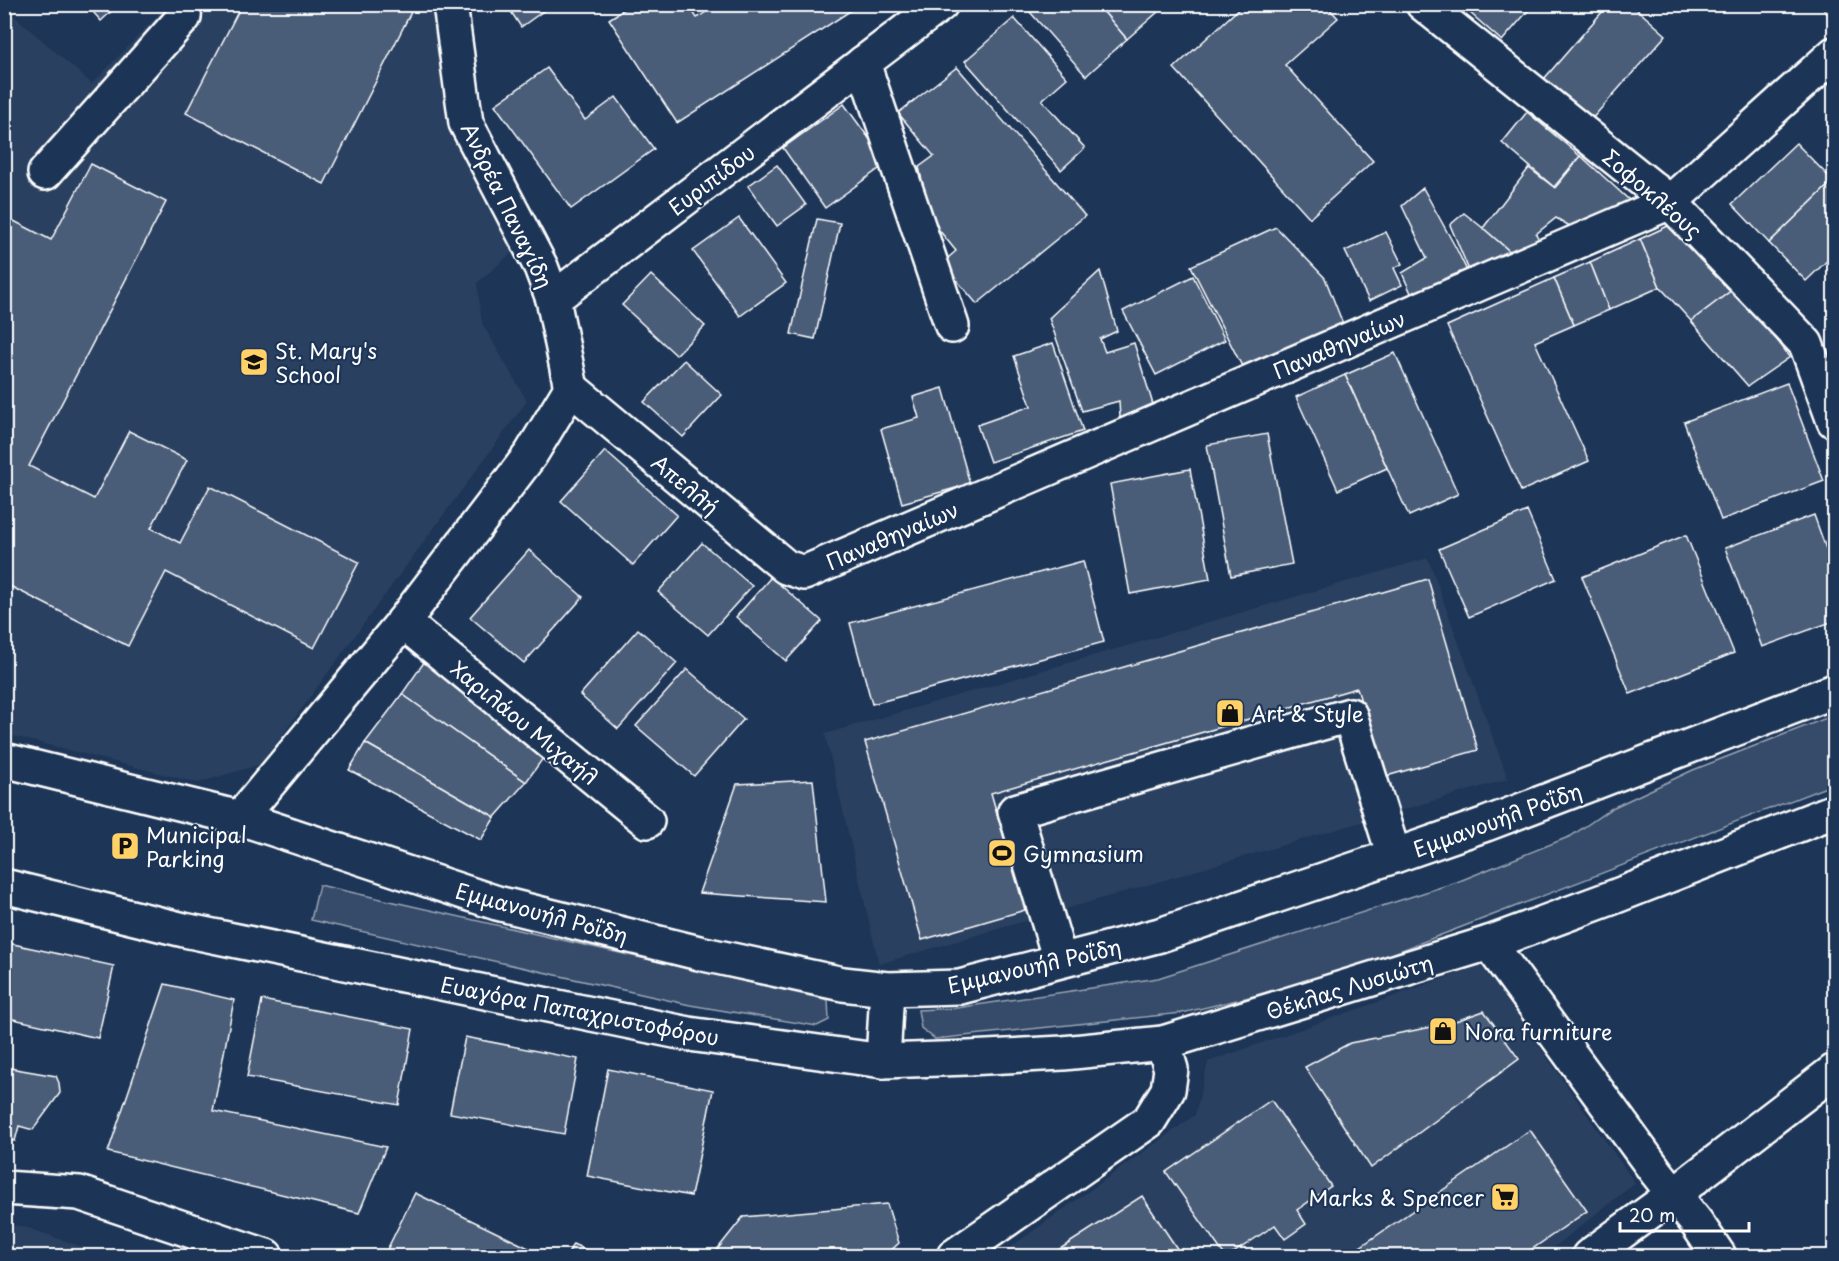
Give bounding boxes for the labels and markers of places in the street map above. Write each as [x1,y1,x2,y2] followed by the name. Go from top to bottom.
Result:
[275,334,377,390] place label: St. Mary's School
[238,346,270,378] school or university icon: St. Mary's School
[1214,697,1246,729] shop icon: Art & Style
[1251,697,1364,729] place label: Art & Style
[146,818,247,874] place label: Municipal Parking
[109,830,141,862] parking icon: Municipal Parking
[986,837,1018,869] sports icon: Gymnasium
[1023,837,1144,869] place label: Gymnasium
[1427,1015,1459,1047] shop icon: Nora furniture
[1464,1015,1613,1047] place label: Nora furniture
[1308,1181,1484,1213] place label: Marks & Spencer
[1489,1181,1521,1213] supermarket icon: Marks & Spencer

